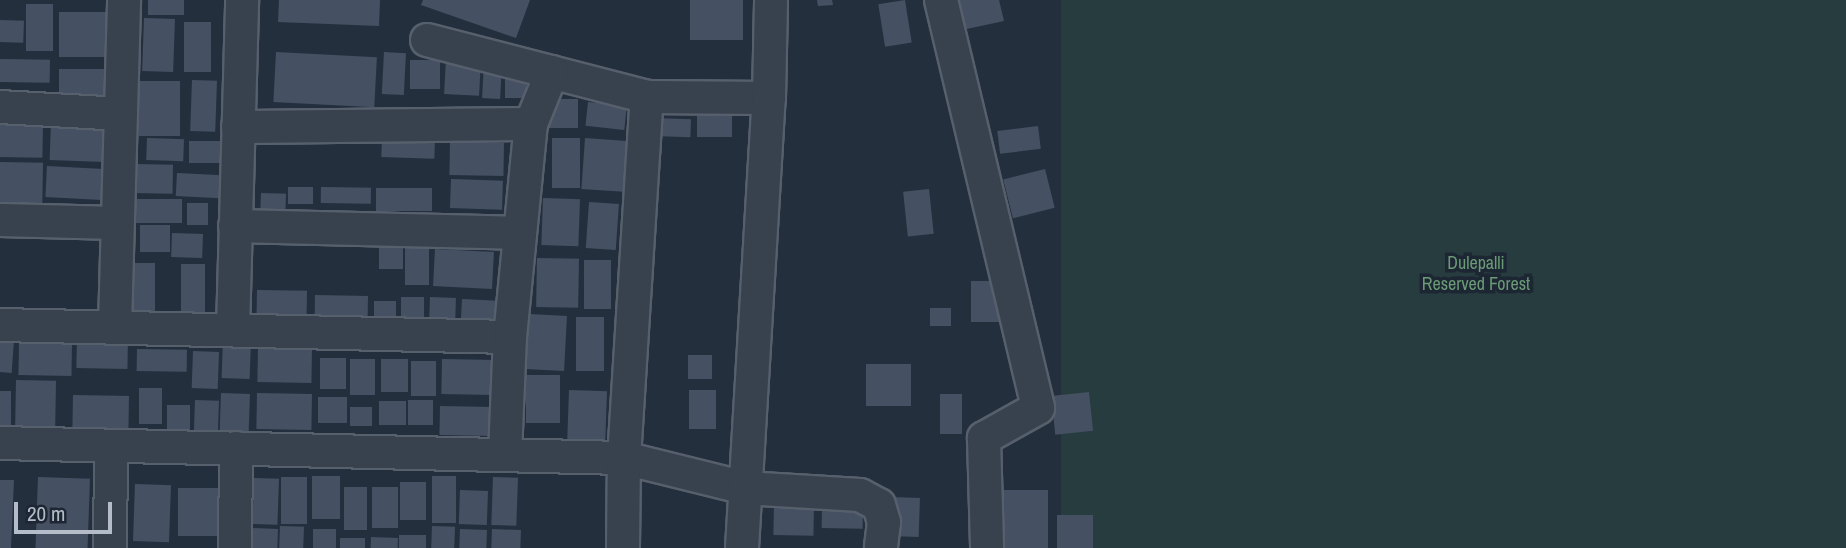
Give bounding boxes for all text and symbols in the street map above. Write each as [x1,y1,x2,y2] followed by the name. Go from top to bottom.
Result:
[1422,253,1530,296] park label: Dulepalli Reserved Forest
[18,489,116,532] scale bar
[27,499,65,528] text: 20 m

